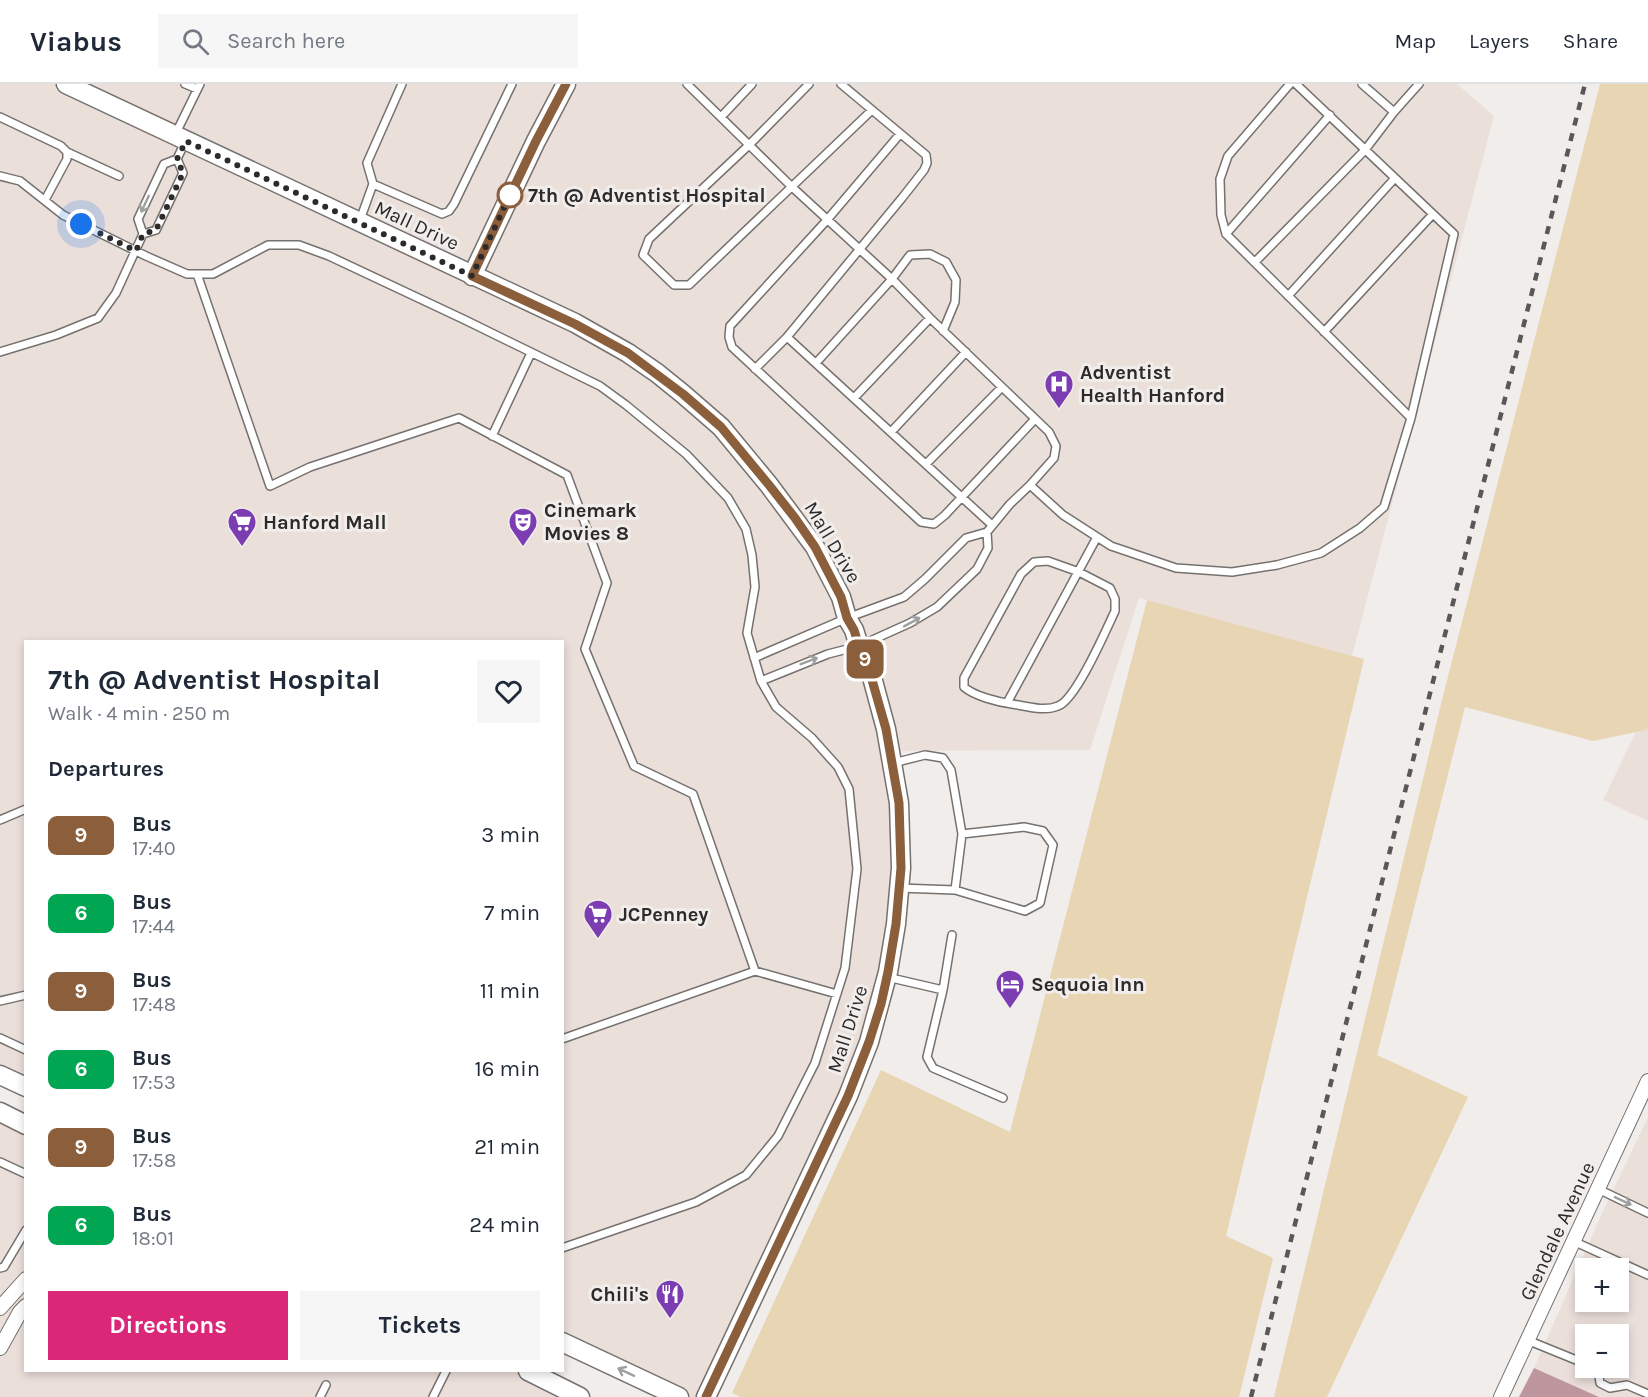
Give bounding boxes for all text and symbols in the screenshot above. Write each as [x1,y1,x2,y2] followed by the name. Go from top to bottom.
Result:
[158,14,578,68] search box
[30,25,122,58] text: Viabus
[179,25,212,58] icon: search
[227,28,345,54] text: Search here
[1394,29,1436,53] text: Map
[1469,29,1530,53] text: Layers
[1563,29,1618,53] text: Share
[497,182,523,208] marker: 7th @ Adventist Hospital
[528,184,766,207] place label: 7th @ Adventist Hospital
[139,195,151,213] one-way arrow
[371,196,463,255] street label: Mall Drive
[66,209,96,239] your location
[1080,361,1225,407] place label: Adventist Health Hanford
[1043,368,1075,410] hospital icon: Adventist Health Hanford
[799,497,866,587] street label: Mall Drive
[544,499,637,545] place label: Cinemark Movies 8
[226,506,258,548] supermarket icon: Hanford Mall
[507,506,539,548] theatre icon: Cinemark Movies 8
[263,511,387,534] place label: Hanford Mall
[903,616,920,628] one-way arrow
[846,640,884,678] line badge: 9
[859,647,871,671] text: 9
[799,655,818,666] one-way arrow
[477,660,540,723] button: heart
[48,663,381,696] text: 7th @ Adventist Hospital
[48,702,230,725] text: Walk · 4 min · 250 m
[48,756,164,782] text: Departures
[132,811,172,837] text: Bus
[481,822,540,848] text: 3 min
[75,823,87,847] text: 9
[132,837,176,860] text: 17:40
[132,889,172,915] text: Bus
[582,898,614,940] supermarket icon: JCPenney
[484,900,540,926] text: 7 min
[75,901,87,925] text: 6
[619,903,708,926] place label: JCPenney
[132,915,175,938] text: 17:44
[132,967,172,993] text: Bus
[994,968,1026,1010] hotel icon: Sequoia Inn
[1031,973,1145,996] place label: Sequoia Inn
[480,978,540,1004] text: 11 min
[75,979,87,1003] text: 9
[823,983,872,1076] street label: Mall Drive
[132,993,176,1016] text: 17:48
[132,1045,172,1071] text: Bus
[474,1056,540,1082] text: 16 min
[75,1057,87,1081] text: 6
[132,1071,176,1094] text: 17:53
[132,1123,172,1149] text: Bus
[474,1134,540,1160] text: 21 min
[75,1135,87,1159] text: 9
[132,1149,176,1172] text: 17:58
[1515,1158,1600,1304] street label: Glendale Avenue
[1613,1195,1631,1207] one-way arrow
[132,1201,172,1227] text: Bus
[469,1212,540,1238] text: 24 min
[75,1213,87,1237] text: 6
[132,1227,174,1250] text: 18:01
[1575,1258,1629,1378] map controls
[1575,1258,1629,1312] button: +
[654,1278,686,1320] restaurant icon: Chili's
[591,1283,649,1306] place label: Chili's
[48,1291,288,1360] button: Directions
[300,1291,540,1360] button: Tickets
[1575,1324,1629,1378] button: −
[617,1366,635,1378] one-way arrow

